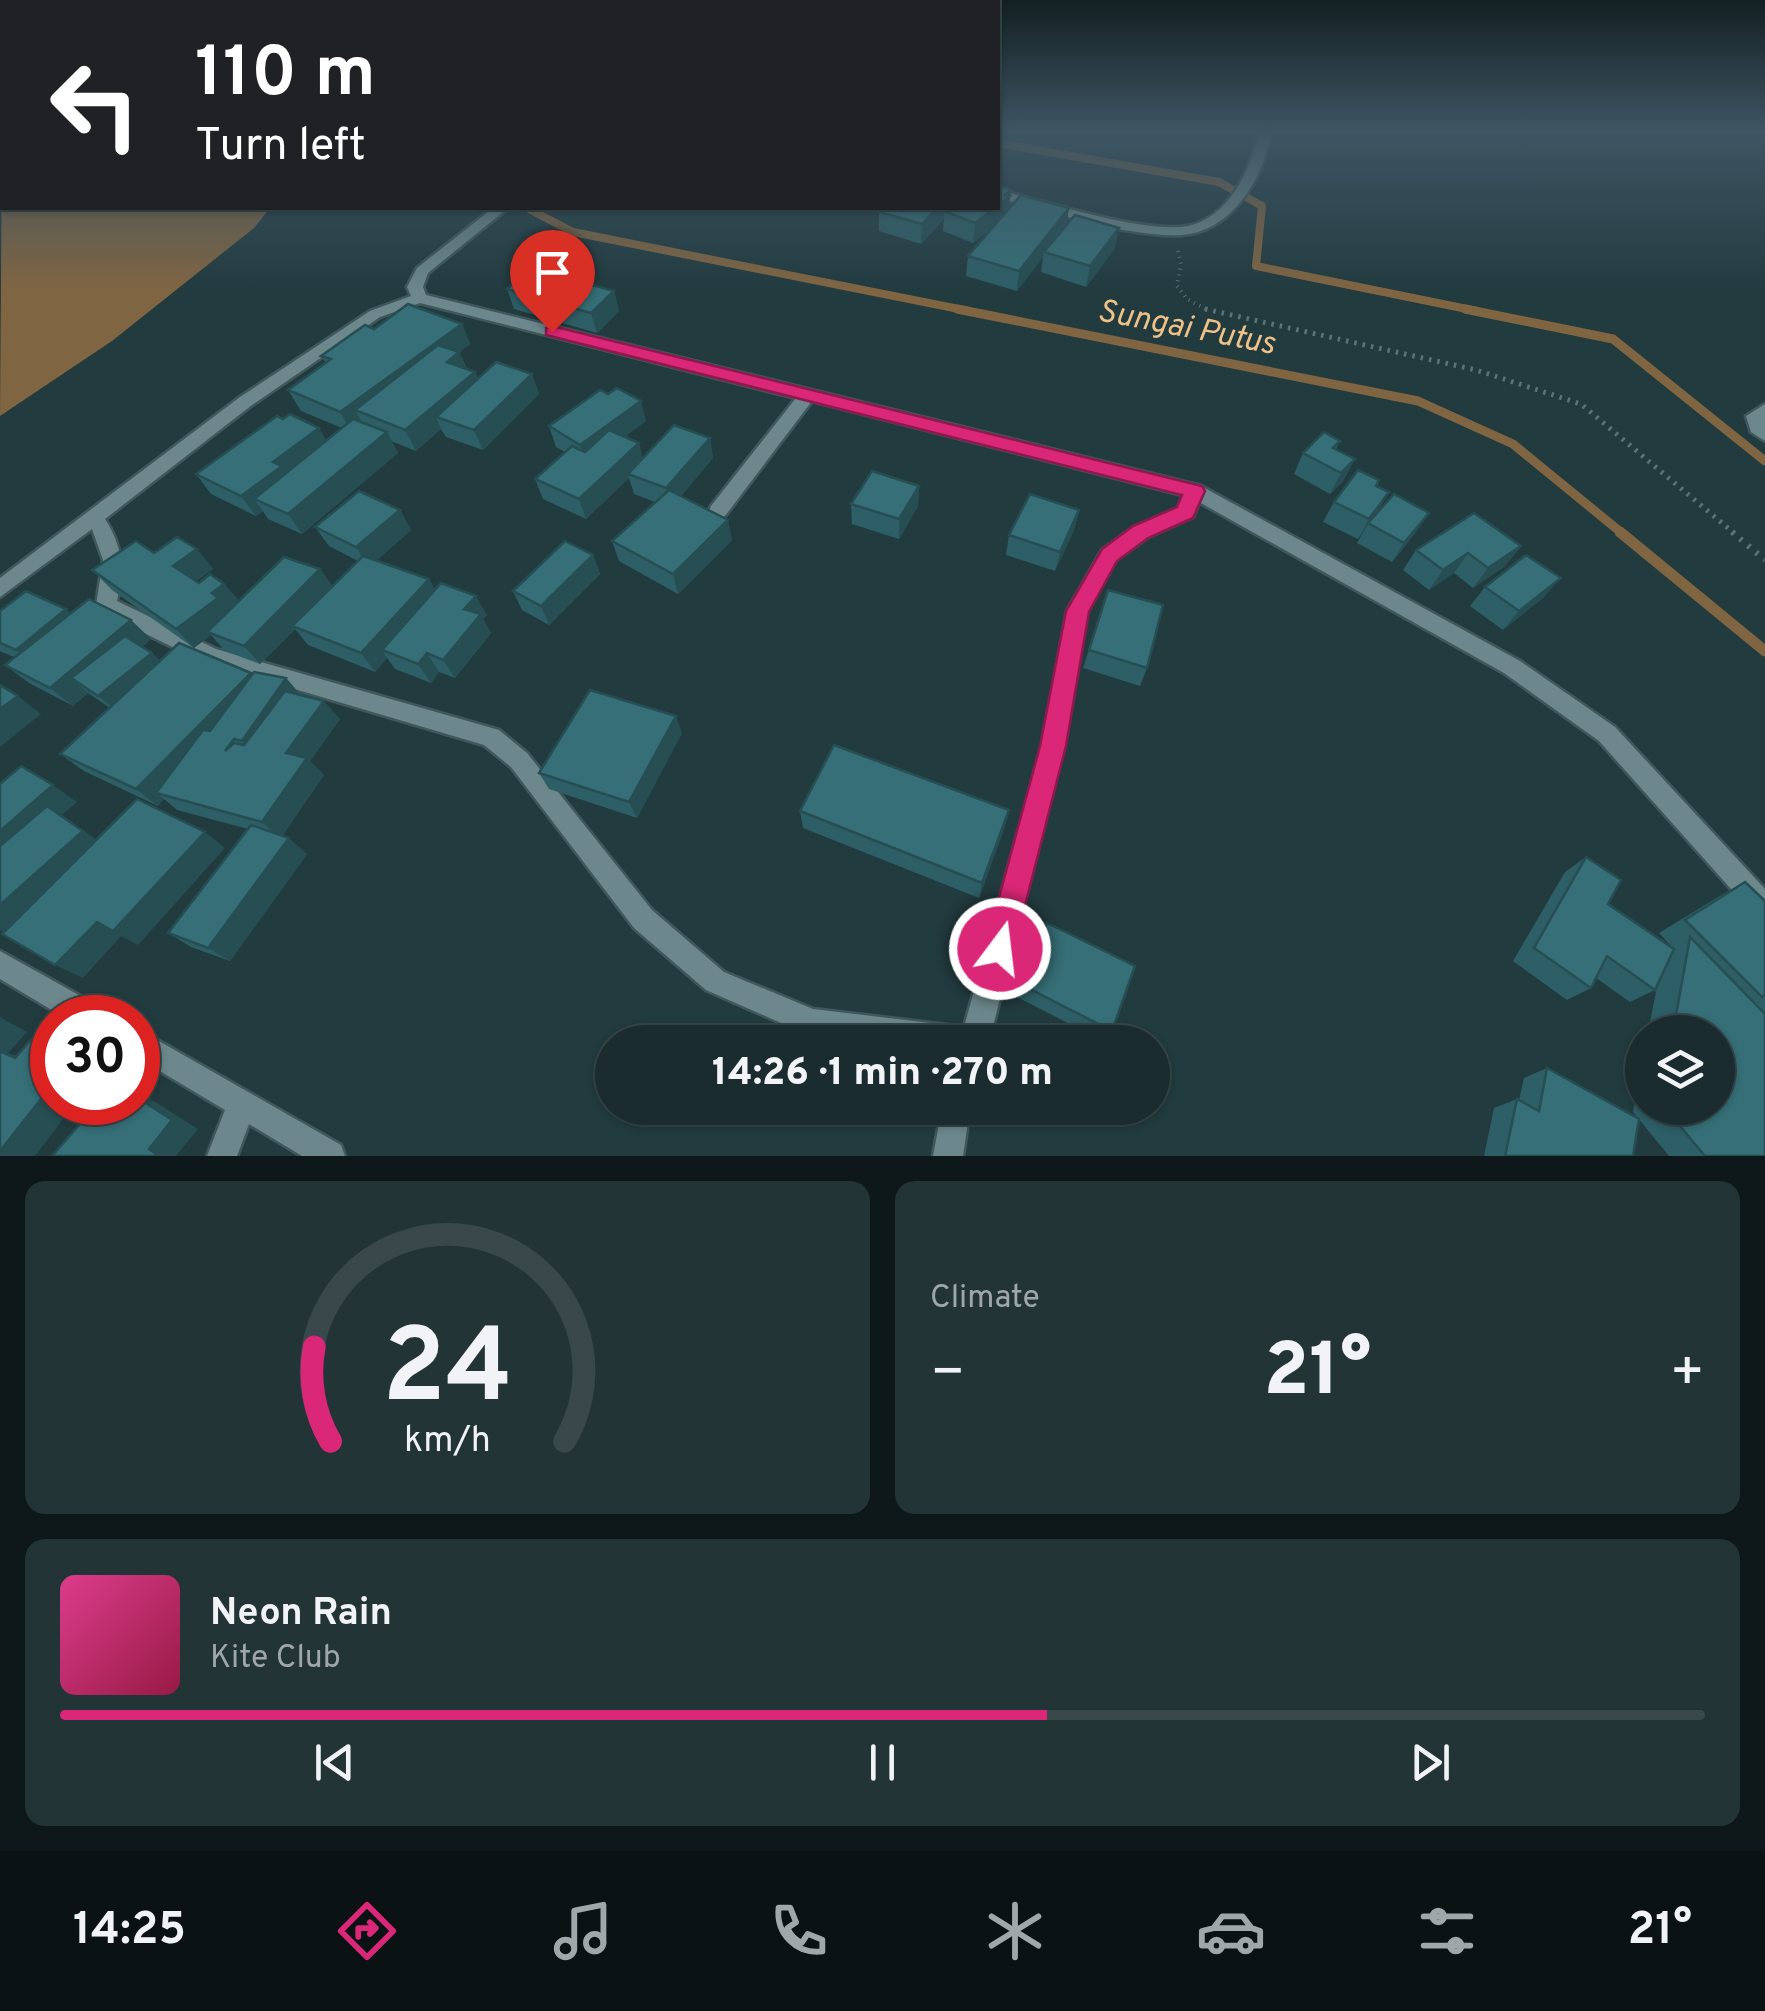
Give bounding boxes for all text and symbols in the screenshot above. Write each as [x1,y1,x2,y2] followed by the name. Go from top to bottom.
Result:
[195,32,376,121] text: 110 m
[30,40,160,170] icon: left
[195,119,366,176] text: Turn left
[510,230,595,333] pin
[525,245,580,300] icon: arrive
[1094,292,1279,366] water label: Sungai Putus
[948,897,1052,1001] position arrow
[30,995,160,1125] speed limit sign: 30
[1625,1015,1735,1125] map controls
[1625,1015,1735,1125] button: layers
[712,1050,1053,1099] text: 14:26 · 1 min · 270 m
[930,1279,1040,1319] text: Climate
[382,1307,513,1439] text: 24
[1264,1327,1371,1422] text: 21°
[930,1340,965,1410] text: −
[1670,1340,1705,1410] text: +
[404,1419,491,1465] text: km/h
[210,1590,392,1639] text: Neon Rain
[210,1639,341,1679] text: Kite Club
[307,1735,362,1790] icon: previous
[855,1735,910,1790] icon: pause
[1403,1735,1458,1790] icon: next
[332,1896,402,1966] icon: directions
[548,1896,618,1966] icon: music
[764,1896,834,1966] icon: phone
[980,1896,1050,1966] icon: climate
[1196,1896,1266,1966] icon: car
[1412,1896,1482,1966] icon: filters
[73,1903,186,1960] text: 14:25
[1628,1903,1692,1960] text: 21°

